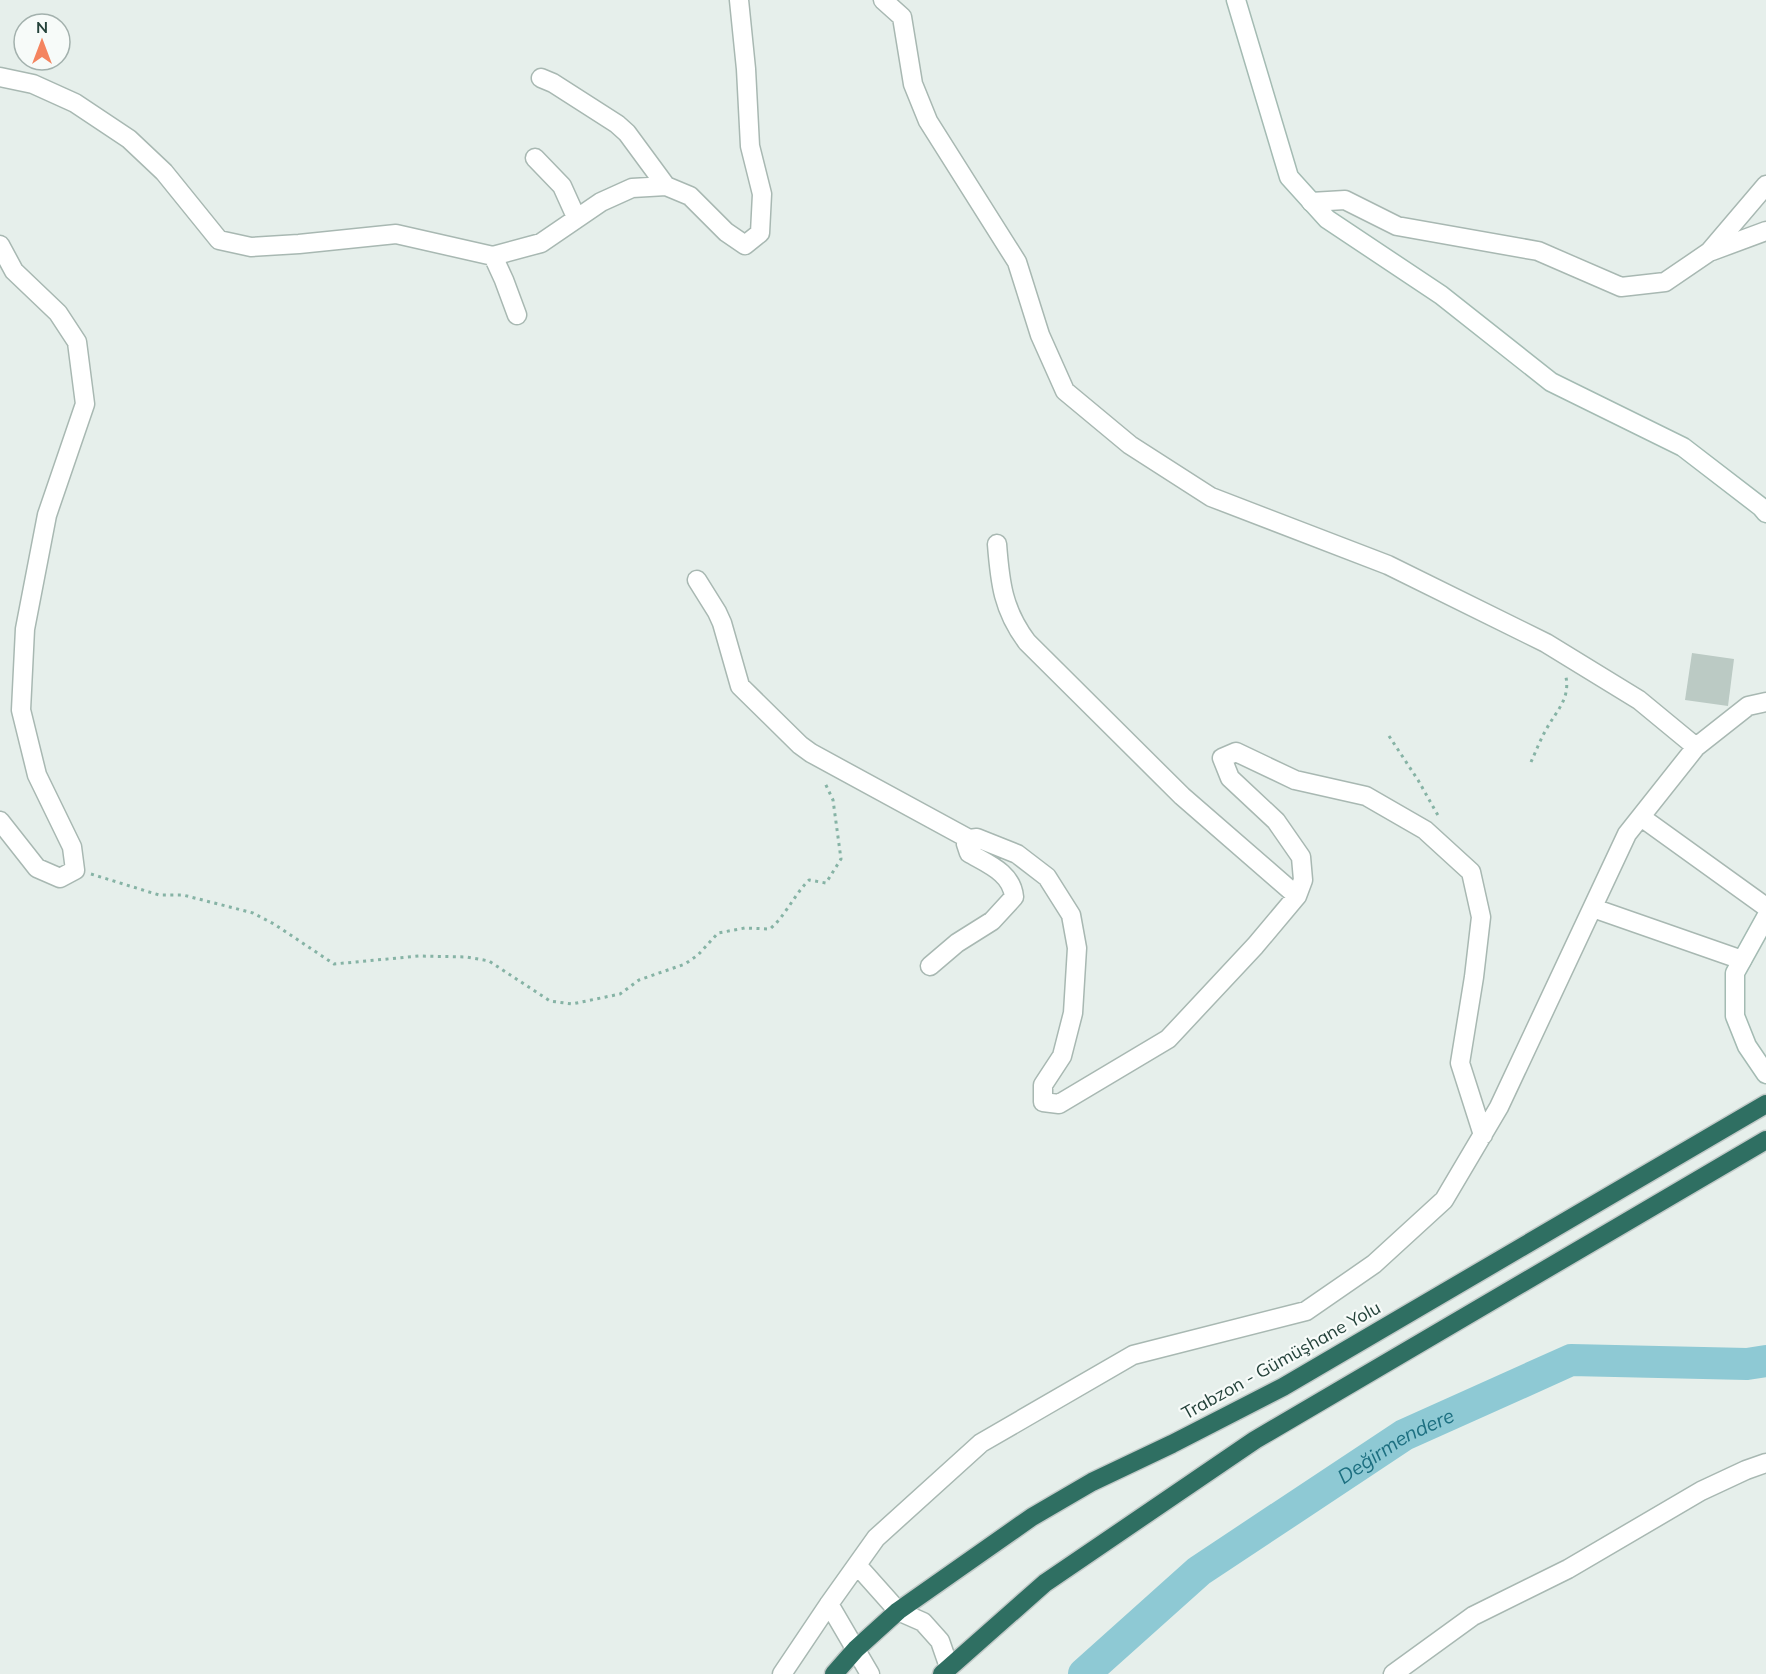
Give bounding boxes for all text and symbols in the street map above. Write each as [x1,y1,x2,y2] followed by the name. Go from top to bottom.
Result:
[12,12,72,72] north arrow
[36,17,48,37] text: N
[1177,1296,1385,1424] street label: Trabzon - Gümüşhane Yolu
[1332,1402,1458,1488] water label: Değirmendere

